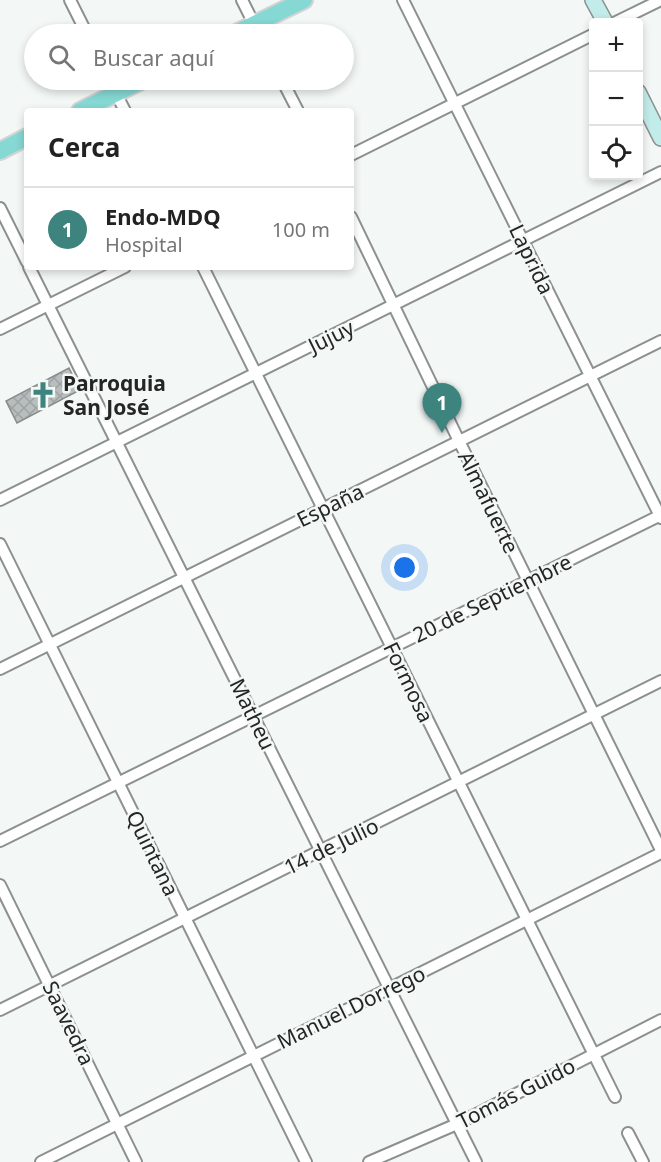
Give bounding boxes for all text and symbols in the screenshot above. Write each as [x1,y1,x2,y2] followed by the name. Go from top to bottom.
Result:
[589,18,643,180] map controls
[589,18,643,72] button: +
[24,24,354,90] search box
[45,41,78,74] icon: search
[93,42,214,72] text: Buscar aquí
[589,72,643,126] button: −
[589,126,643,180] button: locate
[48,129,120,165] text: Cerca
[105,201,221,231] text: Endo-MDQ
[62,216,73,243] text: 1
[272,216,330,243] text: 100 m
[503,219,561,299] street label: Laprida
[105,231,183,258] text: Hospital
[302,313,359,360] street label: Jujuy
[63,369,166,421] place label: Parroquia San José
[28,380,58,410] church icon: Parroquia San José
[422,384,462,433] pin: 1
[452,446,526,558] street label: Almafuerte
[292,477,368,533] street label: España
[408,547,576,649] street label: 20 de Septiembre
[390,553,419,582] your location
[377,637,441,727] street label: Formosa
[224,674,282,754] street label: Matheu
[120,806,186,900] street label: Quintana
[279,811,383,881] street label: 14 de Julio
[272,959,430,1055] street label: Manuel Dorrego
[37,976,101,1070] street label: Saavedra
[452,1051,580,1135] street label: Tomás Guido

